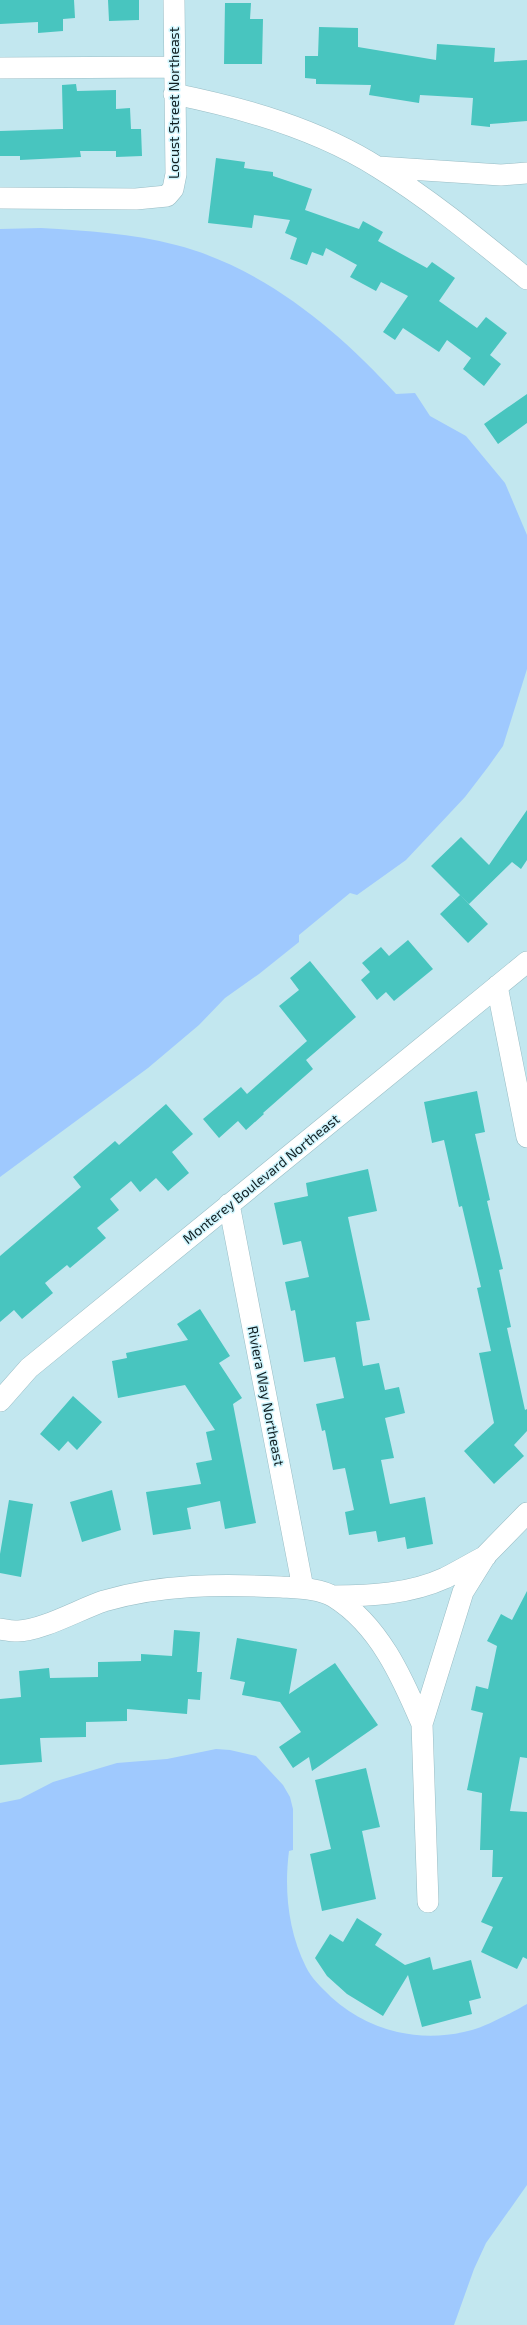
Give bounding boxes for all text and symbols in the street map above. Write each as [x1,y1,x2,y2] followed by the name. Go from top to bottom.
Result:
[165,27,182,179] street label: Locust Street Northeast
[179,1110,343,1247] street label: Monterey Boulevard Northeast
[245,1324,288,1467] street label: Riviera Way Northeast

